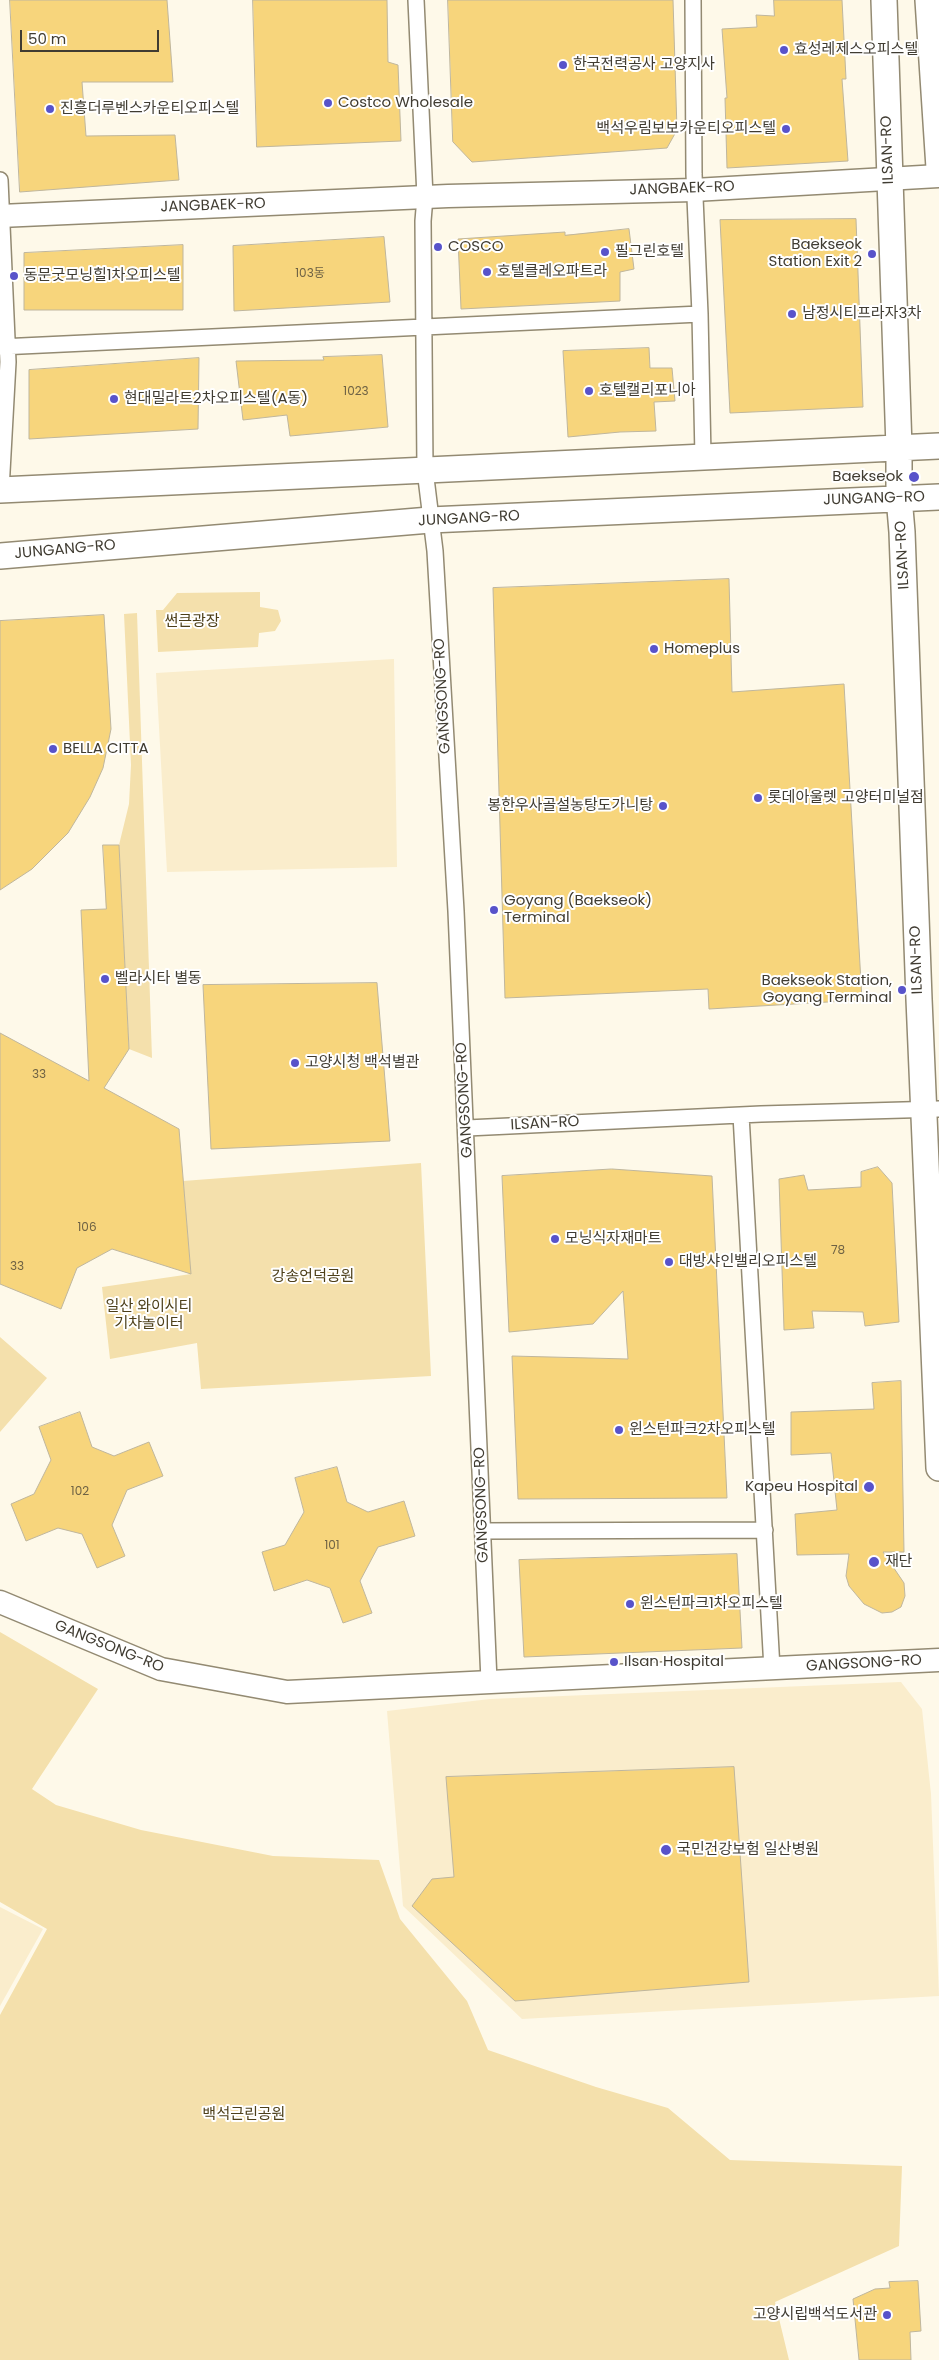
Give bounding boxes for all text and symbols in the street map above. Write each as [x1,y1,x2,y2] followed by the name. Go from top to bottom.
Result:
[22,20,161,52] scale bar
[28,28,66,49] text: 50 m
[794,41,918,59] place label: 효성레제스오피스텔
[778,44,790,56] marker: 효성레제스오피스텔
[573,56,715,74] place label: 한국전력공사 고양지사
[557,59,569,71] marker: 한국전력공사 고양지사
[338,94,473,112] place label: Costco Wholesale
[322,97,334,109] marker: Costco Wholesale
[60,100,239,118] place label: 진흥더루벤스카운티오피스텔
[44,103,56,115] marker: 진흥더루벤스카운티오피스텔
[878,115,898,185] street label: ILSAN-RO
[597,120,776,138] place label: 백석우림보보카운티오피스텔
[780,123,792,135] marker: 백석우림보보카운티오피스텔
[629,178,735,200] street label: JANGBAEK-RO
[160,195,266,217] street label: JANGBAEK-RO
[769,236,862,271] place label: Baekseok Station Exit 2
[448,238,504,256] place label: COSCO
[432,241,444,253] marker: COSCO
[615,243,684,261] place label: 필그린호텔
[599,246,611,258] marker: 필그린호텔
[866,248,878,260] marker: Baekseok Station Exit 2
[497,263,607,281] place label: 호텔클레오파트라
[481,266,493,278] marker: 호텔클레오파트라
[24,267,181,285] place label: 동문굿모닝힐1차오피스텔
[295,267,325,281] house number: 103동
[8,270,20,282] marker: 동문굿모닝힐1차오피스텔
[802,305,921,323] place label: 남정시티프라자3차
[786,308,798,320] marker: 남정시티프라자3차
[599,382,696,400] place label: 호텔캘리포니아
[343,385,369,399] house number: 1023
[583,385,595,397] marker: 호텔캘리포니아
[124,390,308,408] place label: 현대밀라트2차오피스텔(A동)
[108,393,120,405] marker: 현대밀라트2차오피스텔(A동)
[832,468,903,486] place label: Baekseok
[907,470,921,484] marker: Baekseok
[823,488,925,510] street label: JUNGANG-RO
[418,507,520,531] street label: JUNGANG-RO
[892,520,914,590] street label: ILSAN-RO
[14,537,116,563] street label: JUNGANG-RO
[164,613,220,631] park label: 썬큰광장
[431,638,455,754] street label: GANGSONG-RO
[664,640,740,658] place label: Homeplus
[648,643,660,655] marker: Homeplus
[63,740,149,758] place label: BELLA CITTA
[47,743,59,755] marker: BELLA CITTA
[768,789,924,807] place label: 롯데아울렛 고양터미널점
[752,792,764,804] marker: 롯데아울렛 고양터미널점
[487,797,653,815] place label: 봉한우사골설농탕도가니탕
[657,800,669,812] marker: 봉한우사골설농탕도가니탕
[504,892,652,927] place label: Goyang (Baekseok) Terminal
[488,904,500,916] marker: Goyang (Baekseok) Terminal
[907,925,927,995] street label: ILSAN-RO
[115,970,202,988] place label: 벨라시타 별동
[761,972,892,1007] place label: Baekseok Station, Goyang Terminal
[99,973,111,985] marker: 벨라시타 별동
[896,984,908,996] marker: Baekseok Station, Goyang Terminal
[453,1042,477,1158] street label: GANGSONG-RO
[305,1054,419,1072] place label: 고양시청 백석별관
[289,1057,301,1069] marker: 고양시청 백석별관
[32,1068,46,1082] house number: 33
[510,1113,580,1135] street label: ILSAN-RO
[78,1221,96,1235] house number: 106
[565,1230,662,1248] place label: 모닝식자재마트
[549,1233,561,1245] marker: 모닝식자재마트
[831,1244,845,1258] house number: 78
[679,1253,817,1271] place label: 대방샤인밸리오피스텔
[663,1256,675,1268] marker: 대방샤인밸리오피스텔
[10,1260,24,1274] house number: 33
[272,1268,354,1286] park label: 강송언덕공원
[106,1298,192,1333] park label: 일산 와이시티 기차놀이터
[629,1421,776,1439] place label: 윈스턴파크2차오피스텔
[613,1424,625,1436] marker: 윈스턴파크2차오피스텔
[471,1447,493,1563] street label: GANGSONG-RO
[745,1478,858,1496] place label: Kapeu Hospital
[862,1480,876,1494] marker: Kapeu Hospital
[71,1485,89,1499] house number: 102
[324,1539,340,1553] house number: 101
[885,1553,913,1571] place label: 재단
[867,1555,881,1569] marker: 재단
[640,1595,783,1613] place label: 윈스턴파크1차오피스텔
[624,1598,636,1610] marker: 윈스턴파크1차오피스텔
[52,1617,166,1677] street label: GANGSONG-RO
[806,1652,922,1676] street label: GANGSONG-RO
[624,1653,724,1671] place label: Ilsan Hospital
[608,1656,620,1668] marker: Ilsan Hospital
[677,1841,819,1859] place label: 국민건강보험 일산병원
[659,1843,673,1857] marker: 국민건강보험 일산병원
[203,2106,285,2124] park label: 백석근린공원
[753,2306,877,2324] place label: 고양시립백석도서관
[881,2309,893,2321] marker: 고양시립백석도서관

